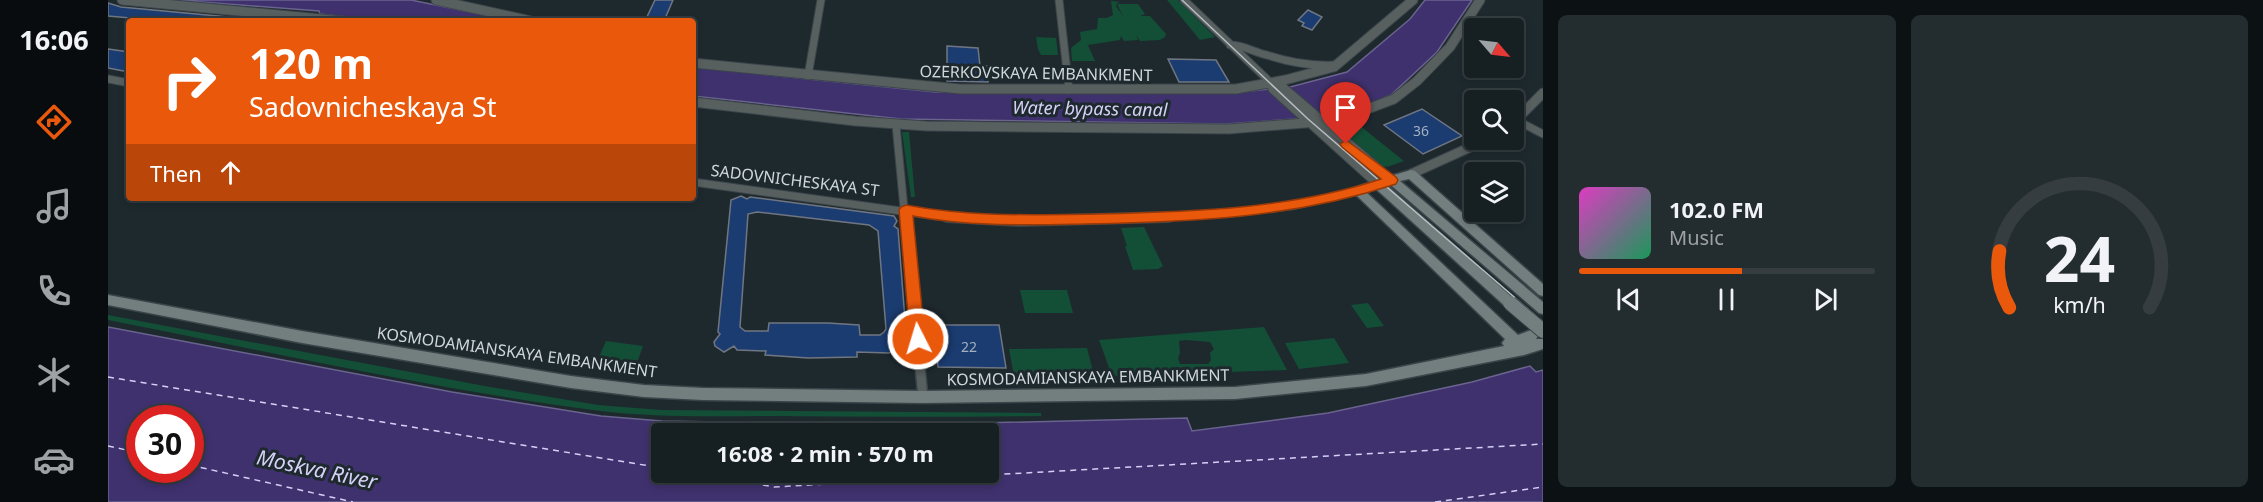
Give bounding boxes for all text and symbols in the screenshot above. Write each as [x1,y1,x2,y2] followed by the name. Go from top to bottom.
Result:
[1464,18,1524,78] north arrow
[1464,18,1524,222] map controls
[19,21,89,58] text: 16:06
[249,34,373,91] text: 120 m
[150,42,228,120] icon: right
[919,60,1153,86] street label: OZERKOVSKAYA EMBANKMENT
[1320,82,1371,144] pin
[249,88,497,125] text: Sadovnicheskaya St
[1464,90,1524,150] button: search
[1329,91,1362,124] icon: arrive
[1012,95,1168,121] water label: Water bypass canal
[33,101,75,143] icon: directions
[1413,121,1429,140] house number: 36
[214,156,247,189] icon: ahead
[150,158,202,188] text: Then
[710,159,880,201] street label: SADOVNICHESKAYA ST
[1464,162,1524,222] button: layers
[33,185,75,227] icon: music
[1669,194,1764,224] text: 102.0 FM
[2044,215,2115,300] text: 24
[1669,224,1724,251] text: Music
[33,270,75,312] icon: phone
[1612,283,1645,316] icon: previous
[1710,283,1743,316] icon: pause
[1809,283,1842,316] icon: next
[2053,290,2106,319] text: km/h
[886,307,950,371] position arrow
[375,321,659,383] street label: KOSMODAMIANSKAYA EMBANKMENT
[961,337,977,356] house number: 22
[33,354,75,396] icon: climate
[946,364,1230,390] street label: KOSMODAMIANSKAYA EMBANKMENT
[126,405,204,483] speed limit sign: 30
[716,438,934,468] text: 16:08 · 2 min · 570 m
[33,439,75,481] icon: car
[254,443,381,496] water label: Moskva River

